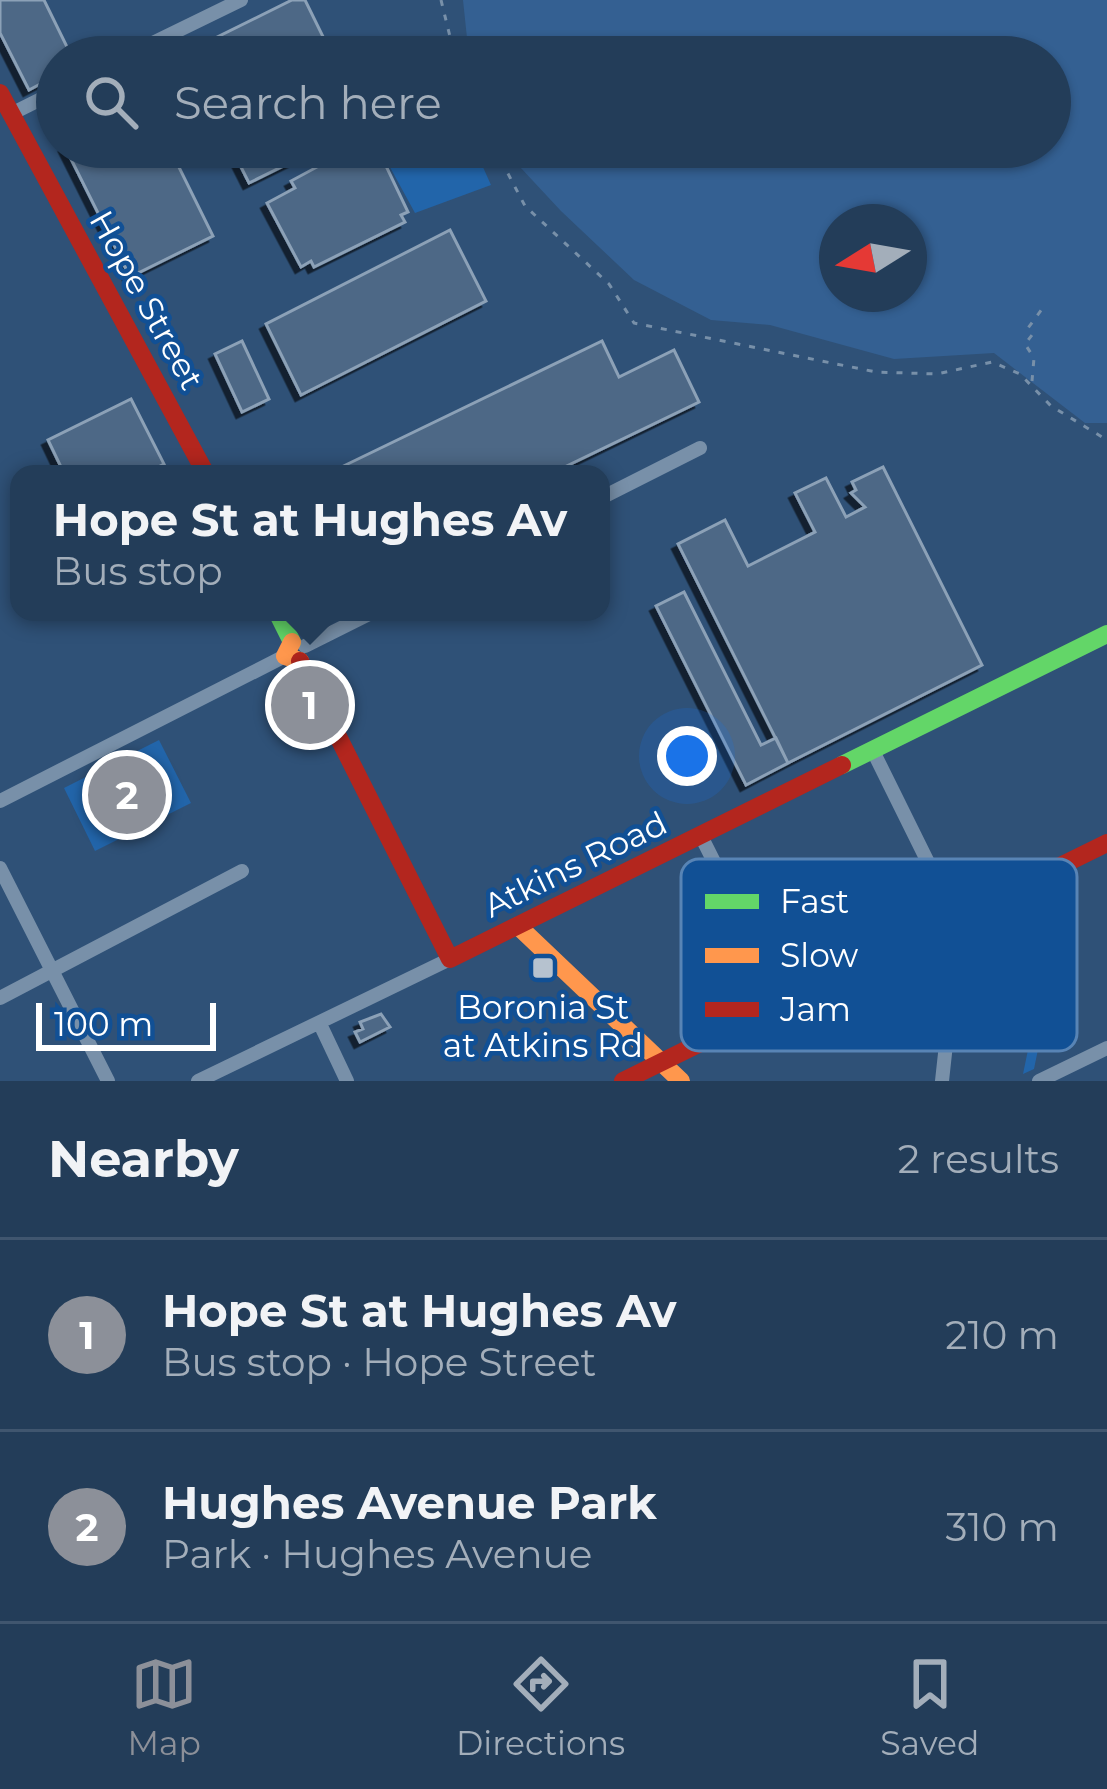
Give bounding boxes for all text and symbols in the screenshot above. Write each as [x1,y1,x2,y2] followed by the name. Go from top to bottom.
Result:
[36,36,1071,168] search box
[78,69,144,135] icon: search
[174,75,442,130] text: Search here
[81,204,213,396] street label: Hope Street
[819,204,927,312] north arrow
[10,465,610,621] popup
[53,492,567,547] text: Hope St at Hughes Av
[53,547,223,595] text: Bus stop
[271,660,349,750] pin: 1
[657,726,717,786] your location
[88,750,166,840] pin: 2
[477,802,673,926] street label: Atkins Road
[681,859,1077,1051] legend
[780,881,849,921] text: Fast
[780,935,858,975] text: Slow
[530,955,556,981] marker: Boronia St at Atkins Rd
[443,987,643,1065] place label: Boronia St at Atkins Rd
[779,989,851,1029] text: Jam
[36,997,216,1050] scale bar
[54,1004,153,1044] text: 100 m
[48,1128,239,1190] text: Nearby
[898,1135,1059,1183] text: 2 results
[162,1283,676,1338] text: Hope St at Hughes Av
[79,1311,95,1359] text: 1
[945,1311,1059,1359] text: 210 m
[162,1338,596,1386] text: Bus stop · Hope Street
[162,1475,657,1530] text: Hughes Avenue Park
[75,1503,99,1551] text: 2
[946,1503,1059,1551] text: 310 m
[162,1530,592,1578] text: Park · Hughes Avenue
[128,1651,201,1763] tab: Map
[456,1651,625,1763] tab: Directions
[880,1651,979,1763] tab: Saved

